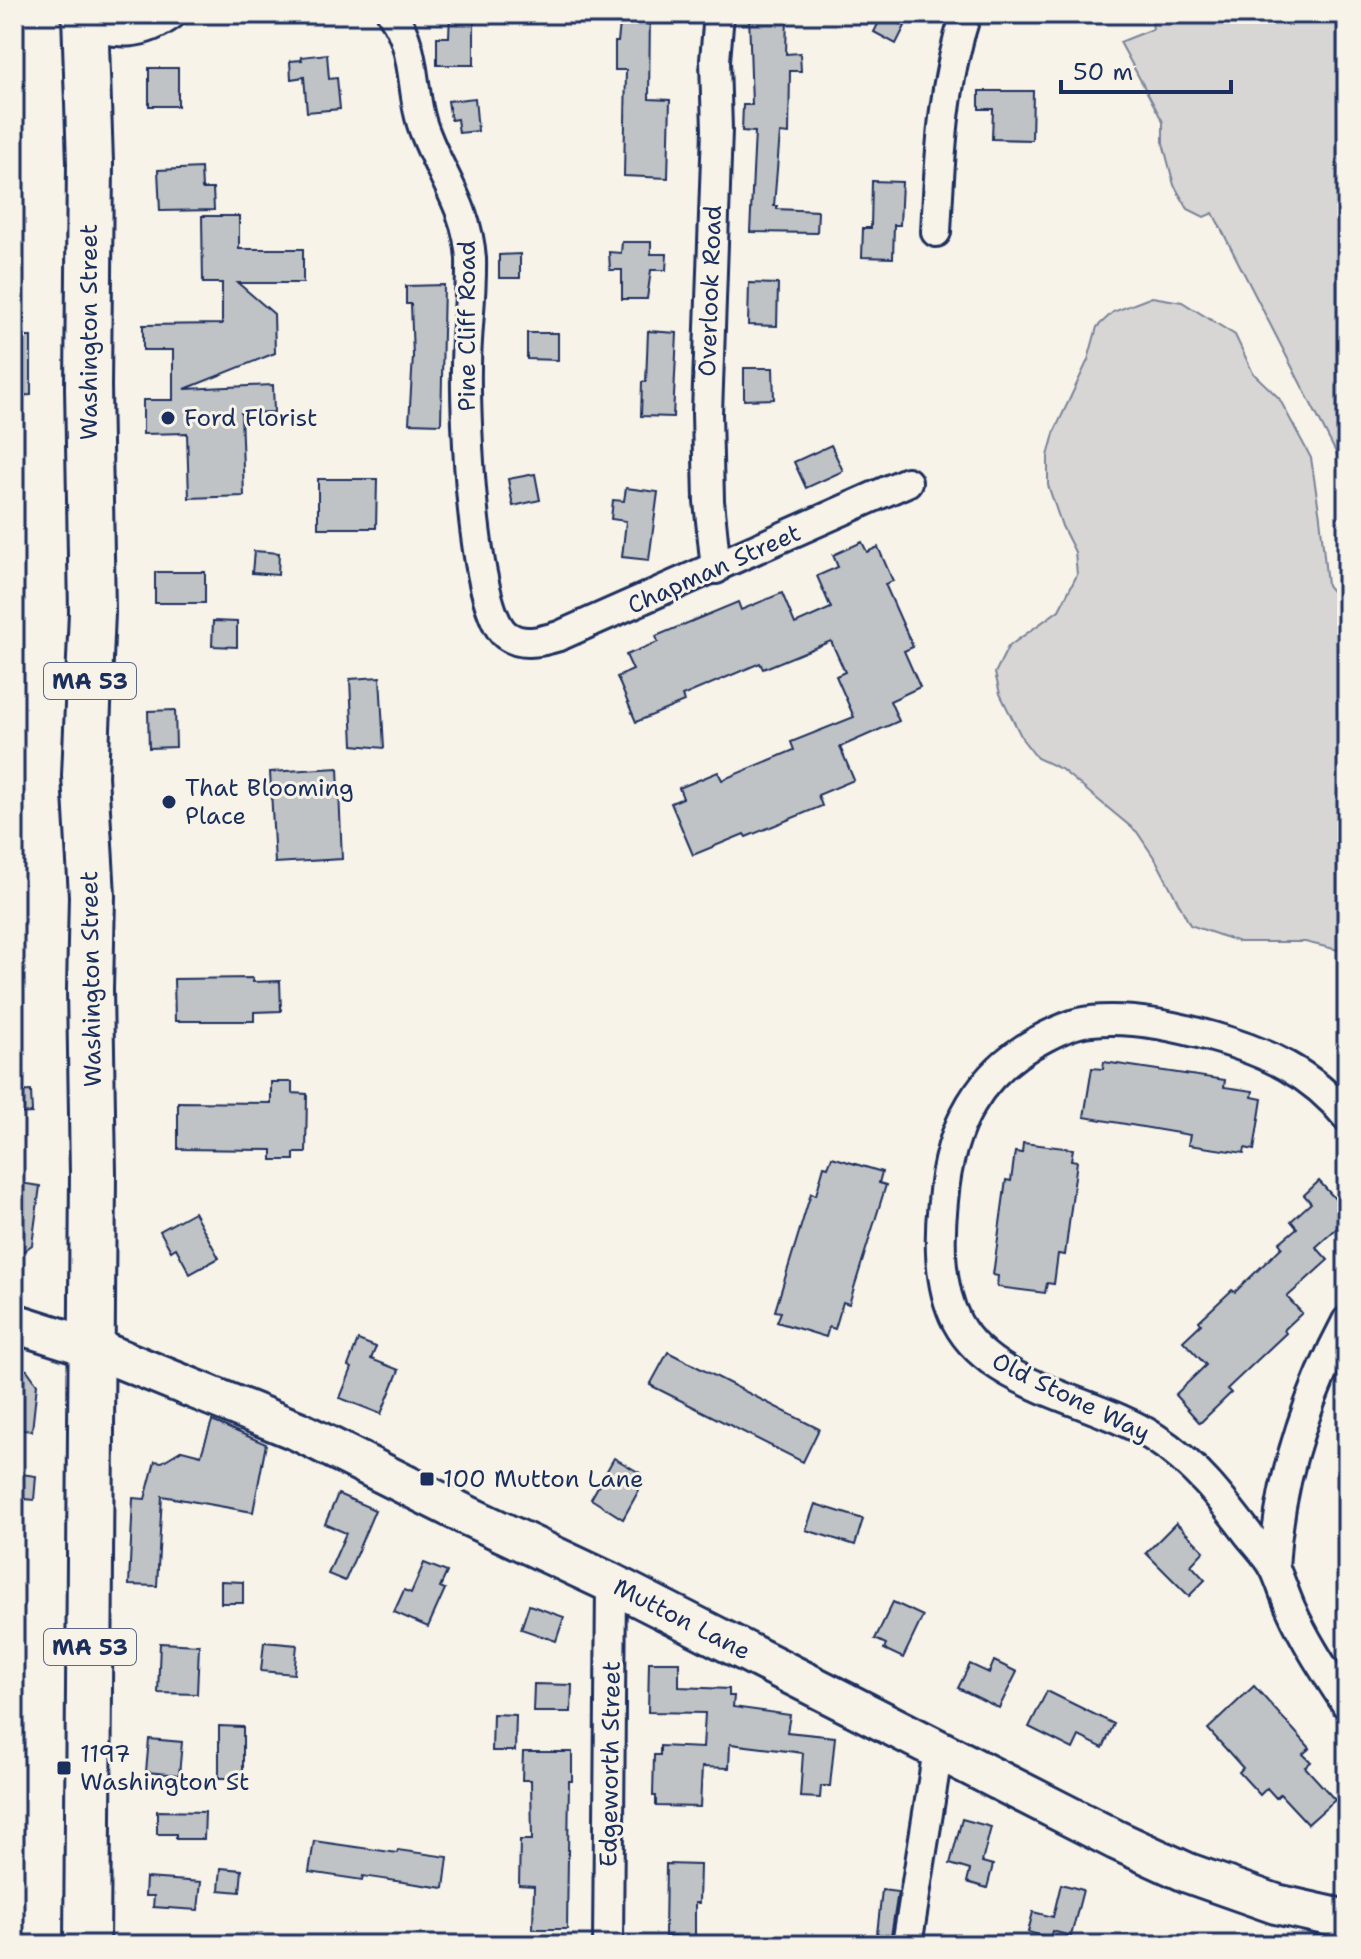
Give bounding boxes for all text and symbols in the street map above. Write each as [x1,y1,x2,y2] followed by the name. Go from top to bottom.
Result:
[1061,44,1231,94] scale bar
[1073,56,1133,88] text: 50 m
[691,205,729,377] street label: Overlook Road
[73,224,105,440] street label: Washington Street
[451,240,483,412] street label: Pine Cliff Road
[184,402,317,434] place label: Ford Florist
[159,409,177,427] marker: Ford Florist
[622,516,806,622] street label: Chapman Street
[44,663,136,699] road number: MA 53
[185,772,354,832] place label: That Blooming Place
[160,793,178,811] marker: That Blooming Place
[73,871,109,1087] street label: Washington Street
[987,1345,1155,1449] street label: Old Stone Way
[443,1463,644,1495] place label: 100 Mutton Lane
[418,1470,436,1488] marker: 100 Mutton Lane
[608,1571,756,1667] street label: Mutton Lane
[44,1629,136,1665] road number: MA 53
[592,1661,628,1867] street label: Edgeworth Street
[80,1738,249,1798] place label: 1197 Washington St
[55,1759,73,1777] marker: 1197 Washington St

